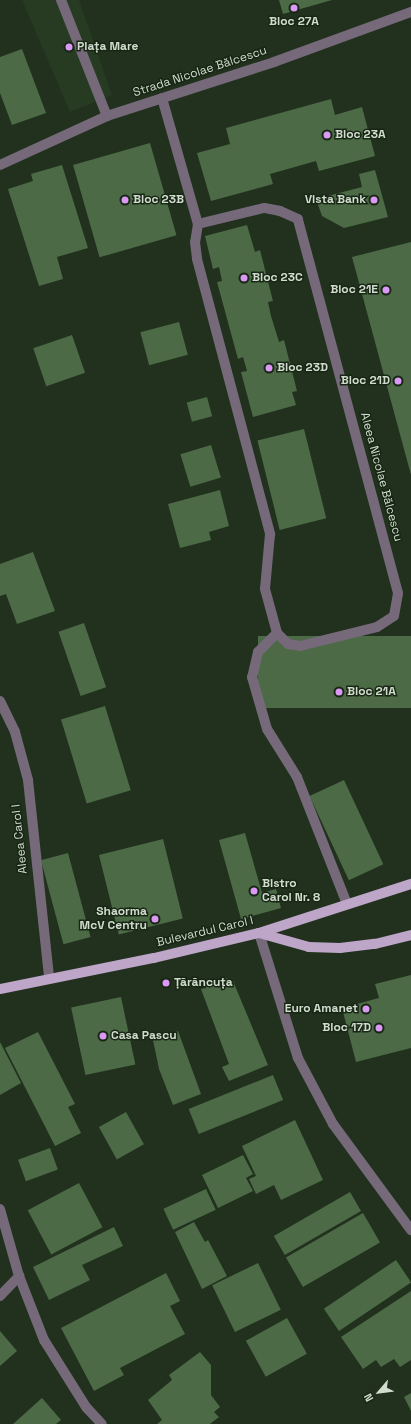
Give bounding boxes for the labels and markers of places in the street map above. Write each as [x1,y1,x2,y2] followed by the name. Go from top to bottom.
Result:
[289,3,299,13] marker: Bloc 27A
[269,15,319,29] place label: Bloc 27A
[77,40,138,54] place label: Piața Mare
[64,42,74,52] marker: Piața Mare
[335,128,386,142] place label: Bloc 23A
[322,130,332,140] marker: Bloc 23A
[133,193,184,207] place label: Bloc 23B
[305,193,366,207] place label: Vista Bank
[120,195,130,205] marker: Bloc 23B
[369,195,379,205] marker: Vista Bank
[252,271,303,285] place label: Bloc 23C
[239,273,249,283] marker: Bloc 23C
[330,283,378,297] place label: Bloc 21E
[381,285,391,295] marker: Bloc 21E
[277,361,328,375] place label: Bloc 23D
[264,363,274,373] marker: Bloc 23D
[341,374,390,388] place label: Bloc 21D
[393,376,403,386] marker: Bloc 21D
[347,685,396,699] place label: Bloc 21A
[334,687,344,697] marker: Bloc 21A
[262,877,320,905] place label: Bistro Carol Nr. 8
[249,886,259,896] marker: Bistro Carol Nr. 8
[79,905,147,933] place label: Shaorma McV Centru
[150,914,160,924] marker: Shaorma McV Centru
[174,976,233,990] place label: Țărăncuța
[161,978,171,988] marker: Țărăncuța
[285,1002,358,1016] place label: Euro Amanet
[361,1004,371,1014] marker: Euro Amanet
[322,1021,371,1035] place label: Bloc 17D
[374,1023,384,1033] marker: Bloc 17D
[111,1029,177,1043] place label: Casa Pascu
[98,1031,108,1041] marker: Casa Pascu

